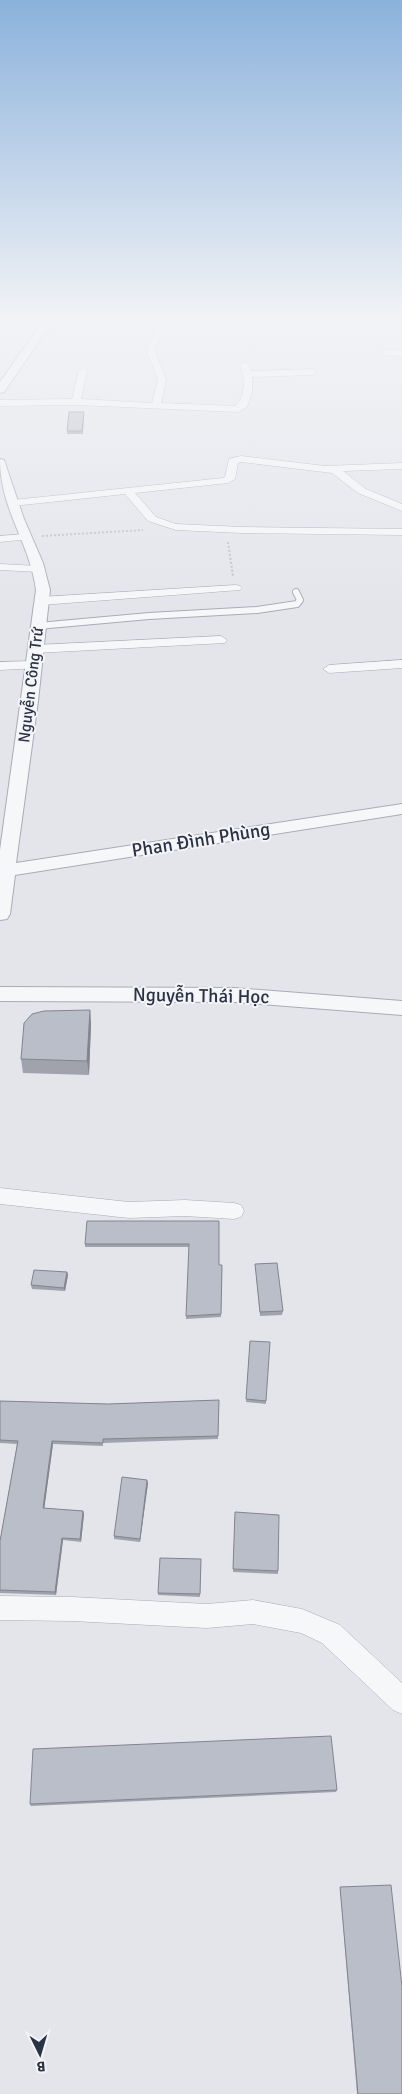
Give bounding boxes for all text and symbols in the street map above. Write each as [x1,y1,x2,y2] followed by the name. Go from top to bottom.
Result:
[14,625,48,744] street label: Nguyễn Công Trứ
[130,817,272,863] street label: Phan Đình Phùng
[133,983,269,1009] street label: Nguyễn Thái Học
[15,2029,65,2079] north arrow
[36,2058,46,2075] text: B

